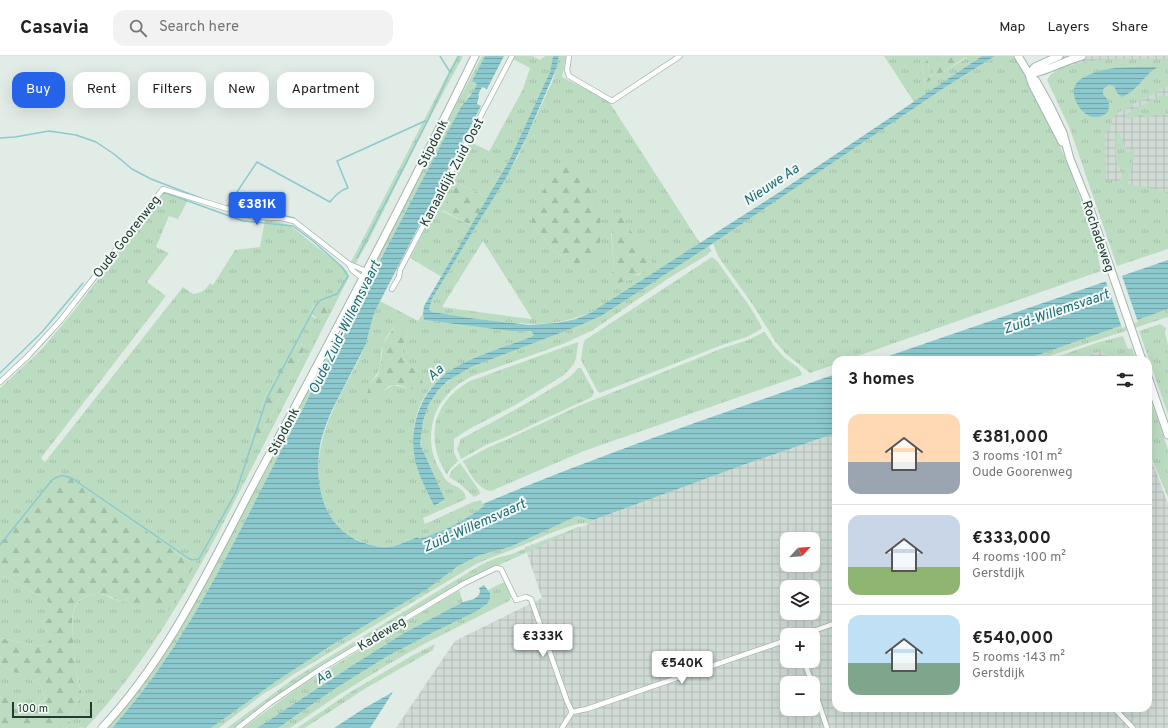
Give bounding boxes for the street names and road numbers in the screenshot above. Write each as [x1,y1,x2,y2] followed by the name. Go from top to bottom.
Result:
[417,116,488,230] street label: Kanaaldijk Zuid Oost
[415,117,453,171] street label: Stipdonk
[90,193,165,282] street label: Oude Goorenweg
[1077,199,1117,275] street label: Rochadeweg
[266,405,304,459] street label: Stipdonk
[355,614,409,655] street label: Kadeweg

